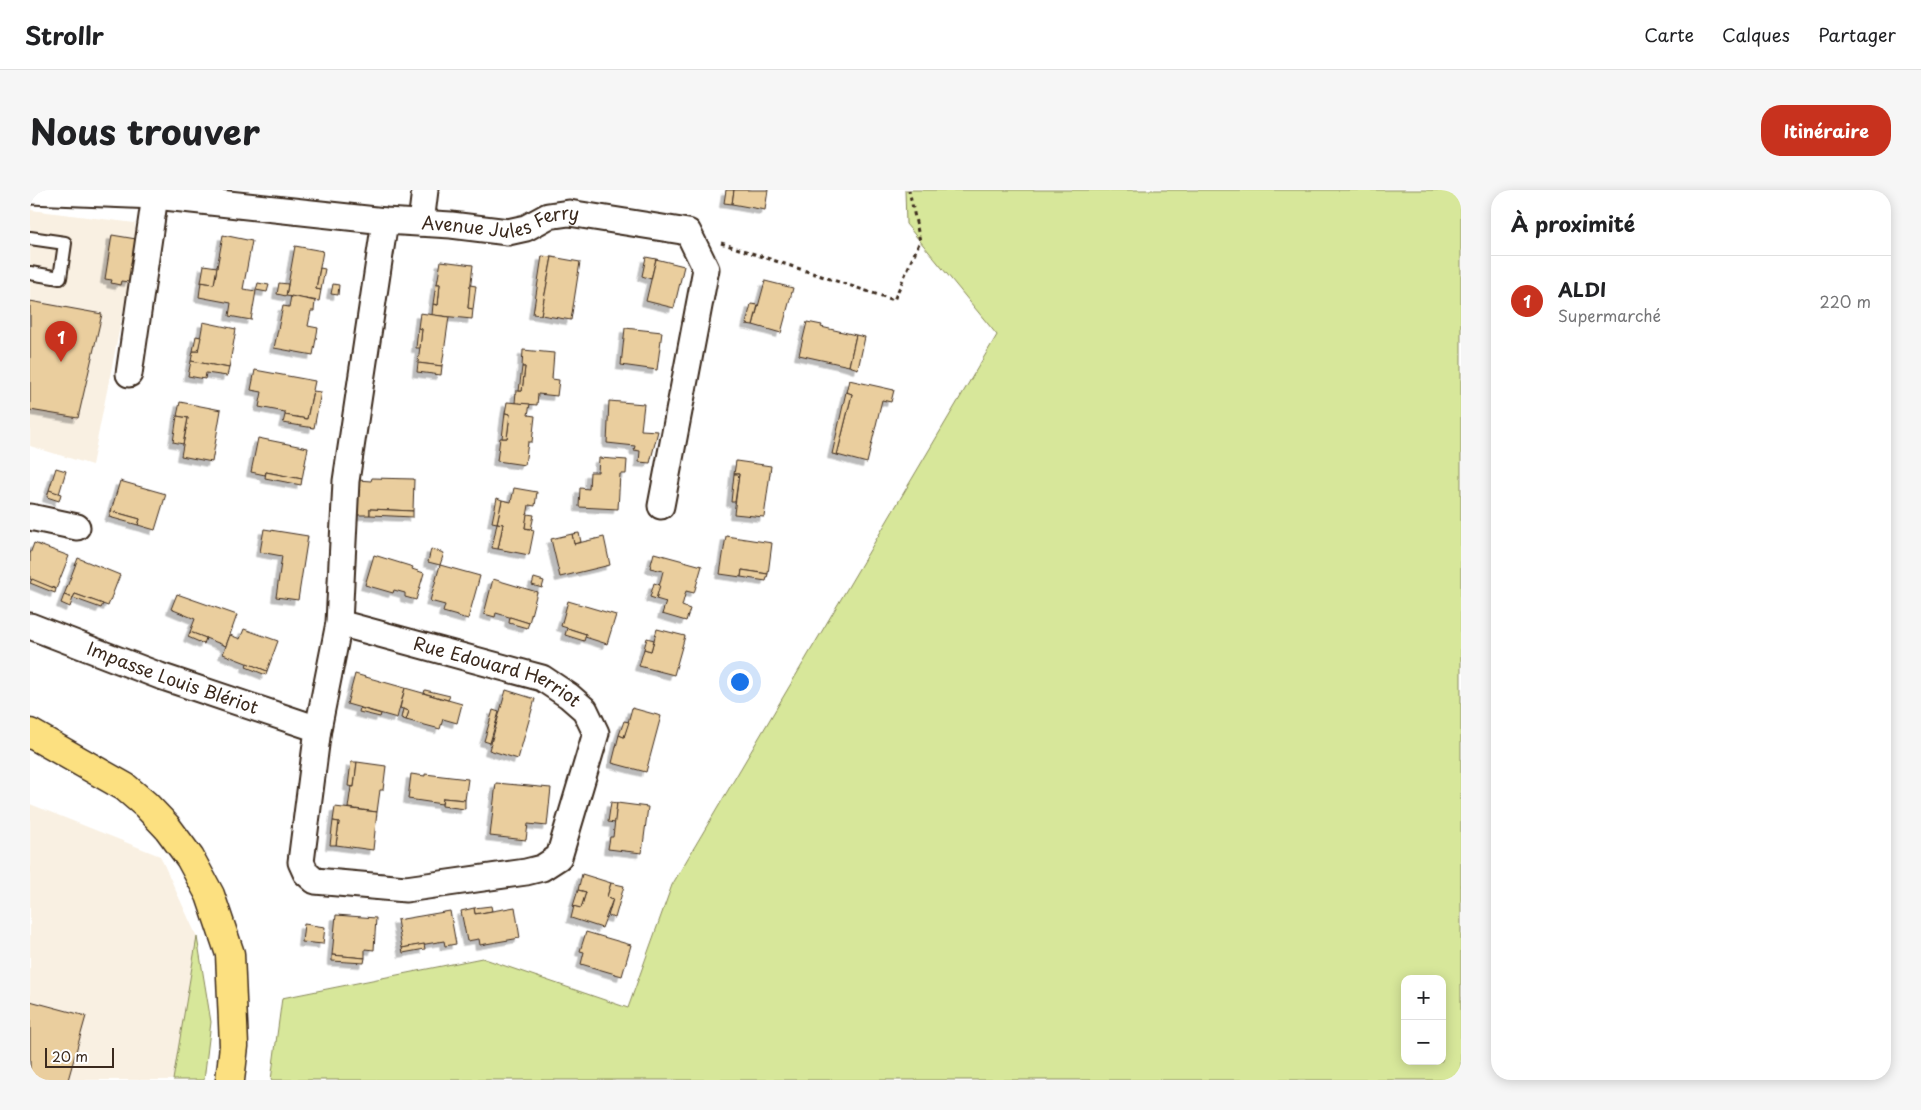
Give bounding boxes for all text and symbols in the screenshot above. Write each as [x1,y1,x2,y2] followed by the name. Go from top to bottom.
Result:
[25,17,104,53] text: Strollr
[1644,21,1694,48] text: Carte
[1722,21,1790,48] text: Calques
[1818,21,1896,48] text: Partager
[30,104,260,157] text: Nous trouver
[1761,105,1891,156] button: Itinéraire
[421,198,581,244] street label: Avenue Jules Ferry
[1511,207,1635,239] text: À proximité
[1558,275,1606,303] text: ALDI
[1523,289,1531,313] text: 1
[1820,289,1871,313] text: 220 m
[1558,303,1661,327] text: Supermarché
[45,321,77,362] pin: 1
[411,629,588,713] street label: Rue Edouard Herriot
[83,634,262,720] street label: Impasse Louis Blériot
[727,669,753,695] your location
[1401,975,1446,1065] map controls
[1401,975,1446,1020] button: +
[1401,1020,1446,1065] button: −
[45,1045,114,1068] scale bar
[52,1046,88,1067] text: 20 m

